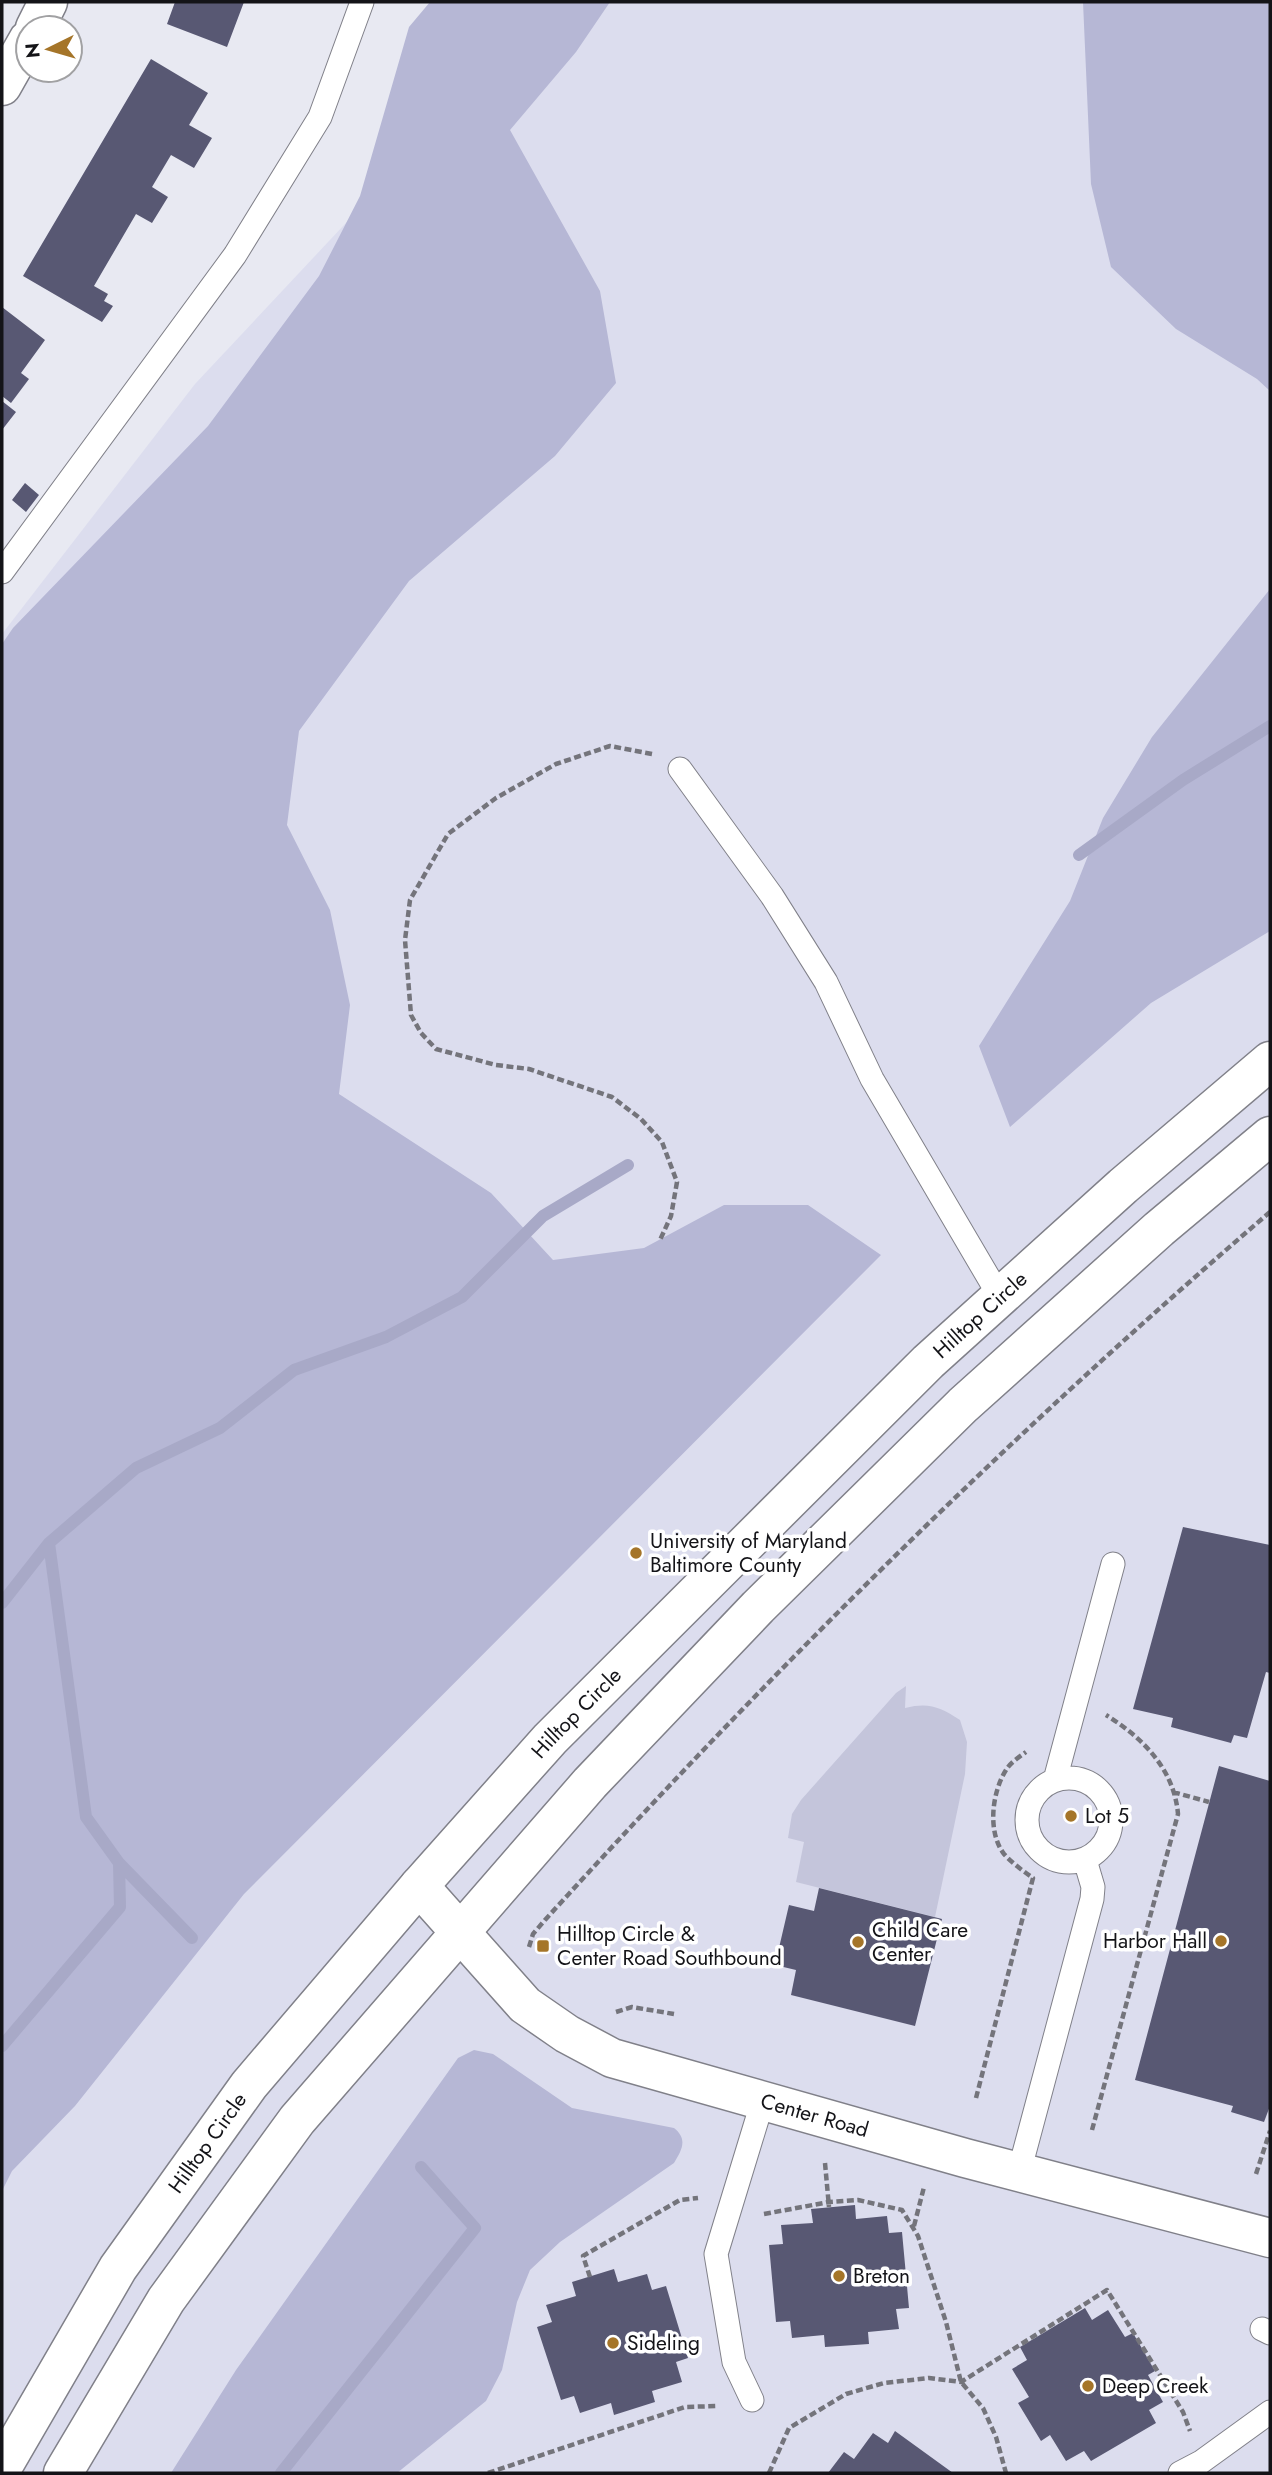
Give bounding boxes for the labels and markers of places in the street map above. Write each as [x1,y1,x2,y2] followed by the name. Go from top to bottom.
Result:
[650,1526,847,1580] place label: University of Maryland Baltimore County
[628,1545,644,1561] marker: University of Maryland Baltimore County
[1085,1801,1129,1831] place label: Lot 5
[1063,1808,1079,1824] marker: Lot 5
[872,1915,968,1969] place label: Child Care Center
[557,1919,782,1973] place label: Hilltop Circle & Center Road Southbound
[1103,1926,1207,1956] place label: Harbor Hall
[1213,1933,1229,1949] marker: Harbor Hall
[850,1934,866,1950] marker: Child Care Center
[535,1938,551,1954] marker: Hilltop Circle & Center Road Southbound
[853,2261,910,2291] place label: Breton
[831,2268,847,2284] marker: Breton
[627,2328,700,2358] place label: Sideling
[605,2335,621,2351] marker: Sideling
[1102,2371,1209,2401] place label: Deep Creek
[1080,2378,1096,2394] marker: Deep Creek

